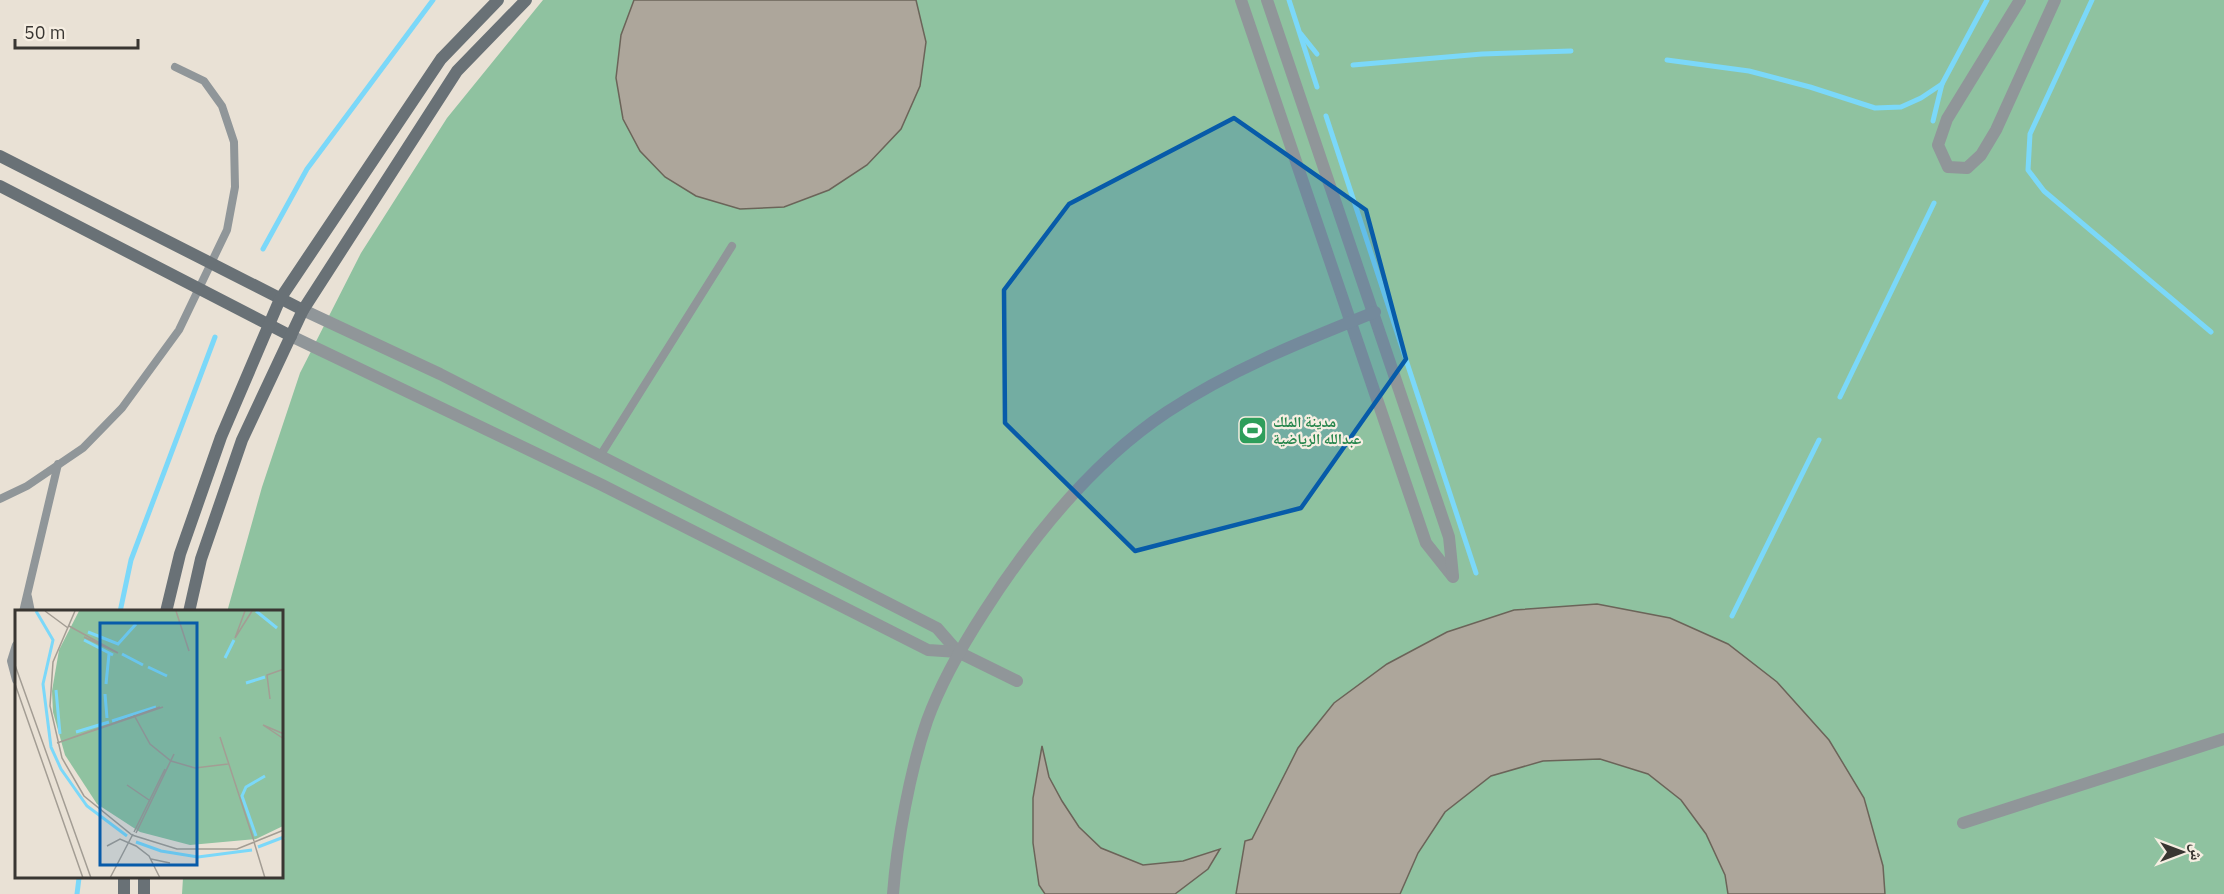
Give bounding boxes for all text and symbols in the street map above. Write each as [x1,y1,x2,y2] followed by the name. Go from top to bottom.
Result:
[15,12,138,50] scale bar
[24,21,66,44] text: 50 m
[1273,412,1362,448] place label: مدينة الملك عبدالله الرياضية
[1236,414,1268,446] sports icon: مدينة الملك عبدالله الرياضية
[15,610,284,879] inset map
[2152,822,2212,882] north arrow
[2187,844,2207,861] text: ش

